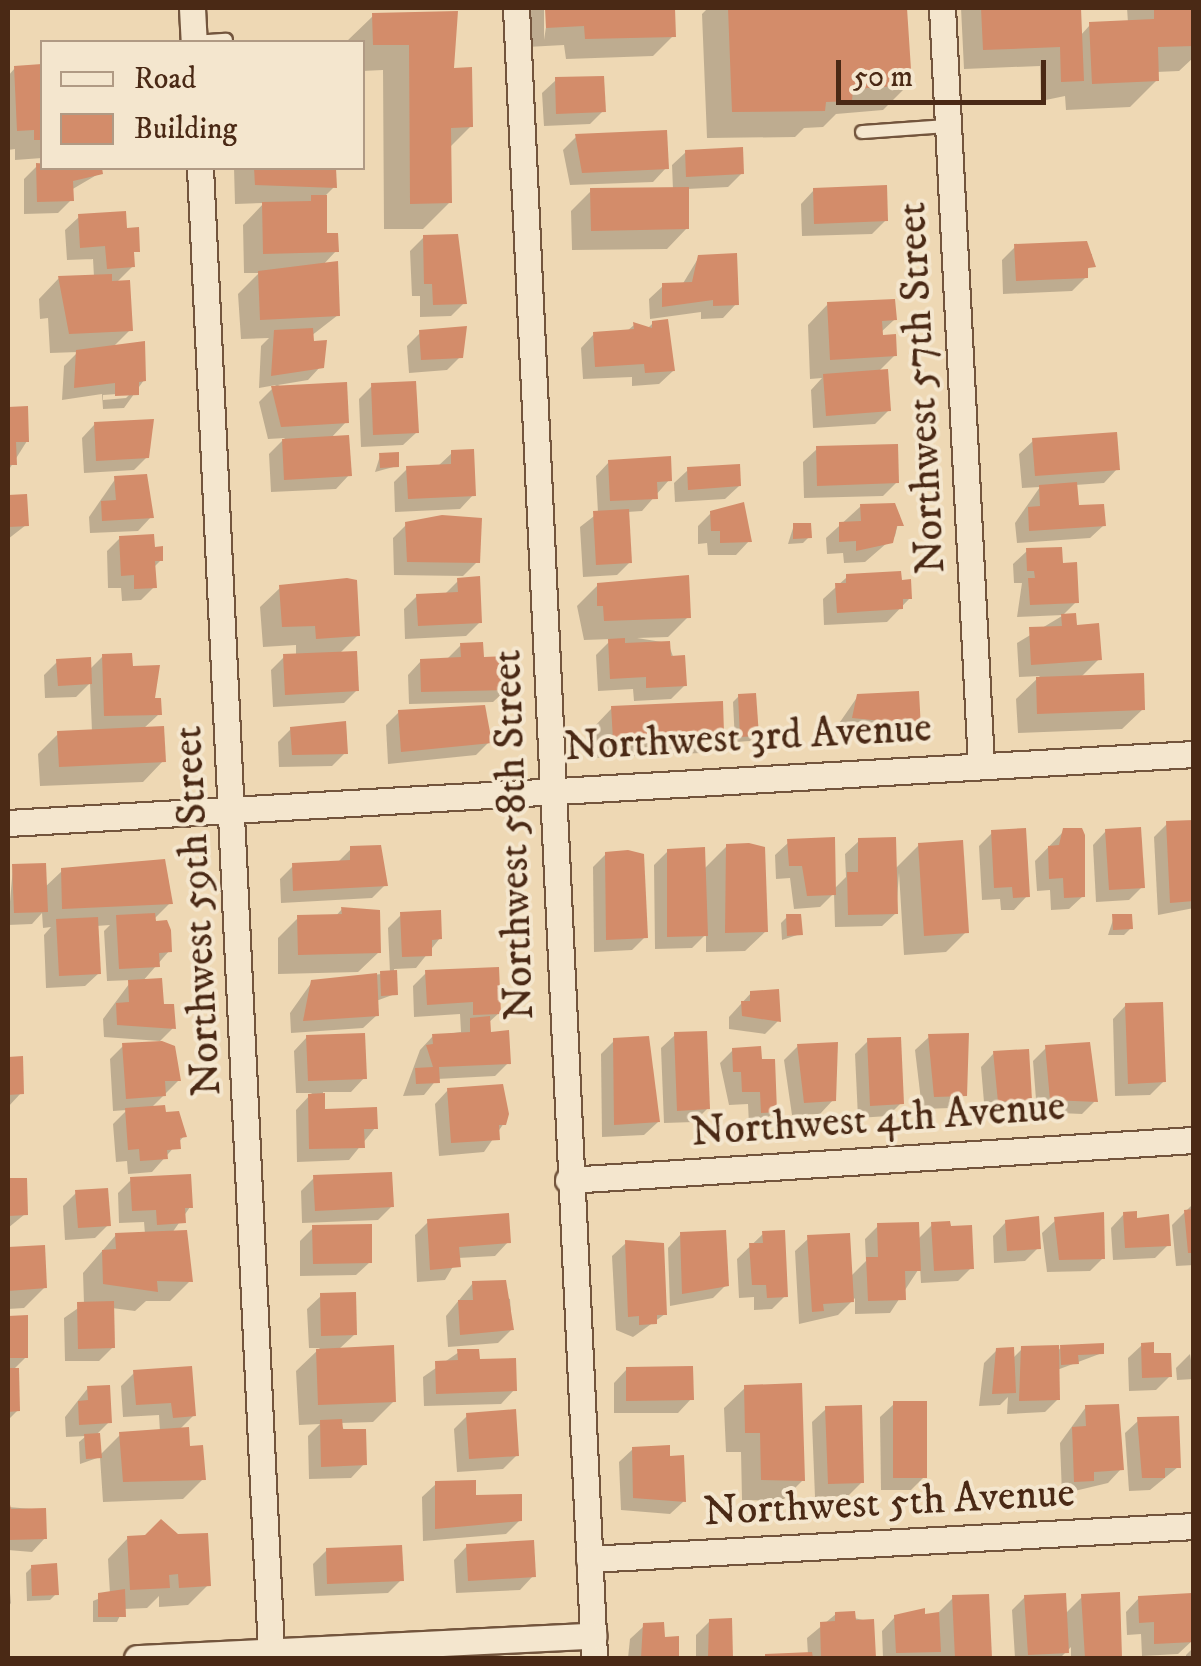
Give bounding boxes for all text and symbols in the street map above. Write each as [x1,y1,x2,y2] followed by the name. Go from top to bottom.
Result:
[40,40,365,170] legend
[841,40,1051,102] scale bar
[853,59,913,96] text: 50 m
[134,61,196,98] text: Road
[134,111,237,148] text: Building
[887,201,957,575] street label: Northwest 57th Street
[482,649,546,1021] street label: Northwest 58th Street
[563,703,933,773] street label: Northwest 3rd Avenue
[163,724,233,1098] street label: Northwest 59th Street
[689,1082,1067,1158] street label: Northwest 4th Avenue
[702,1468,1076,1538] street label: Northwest 5th Avenue

